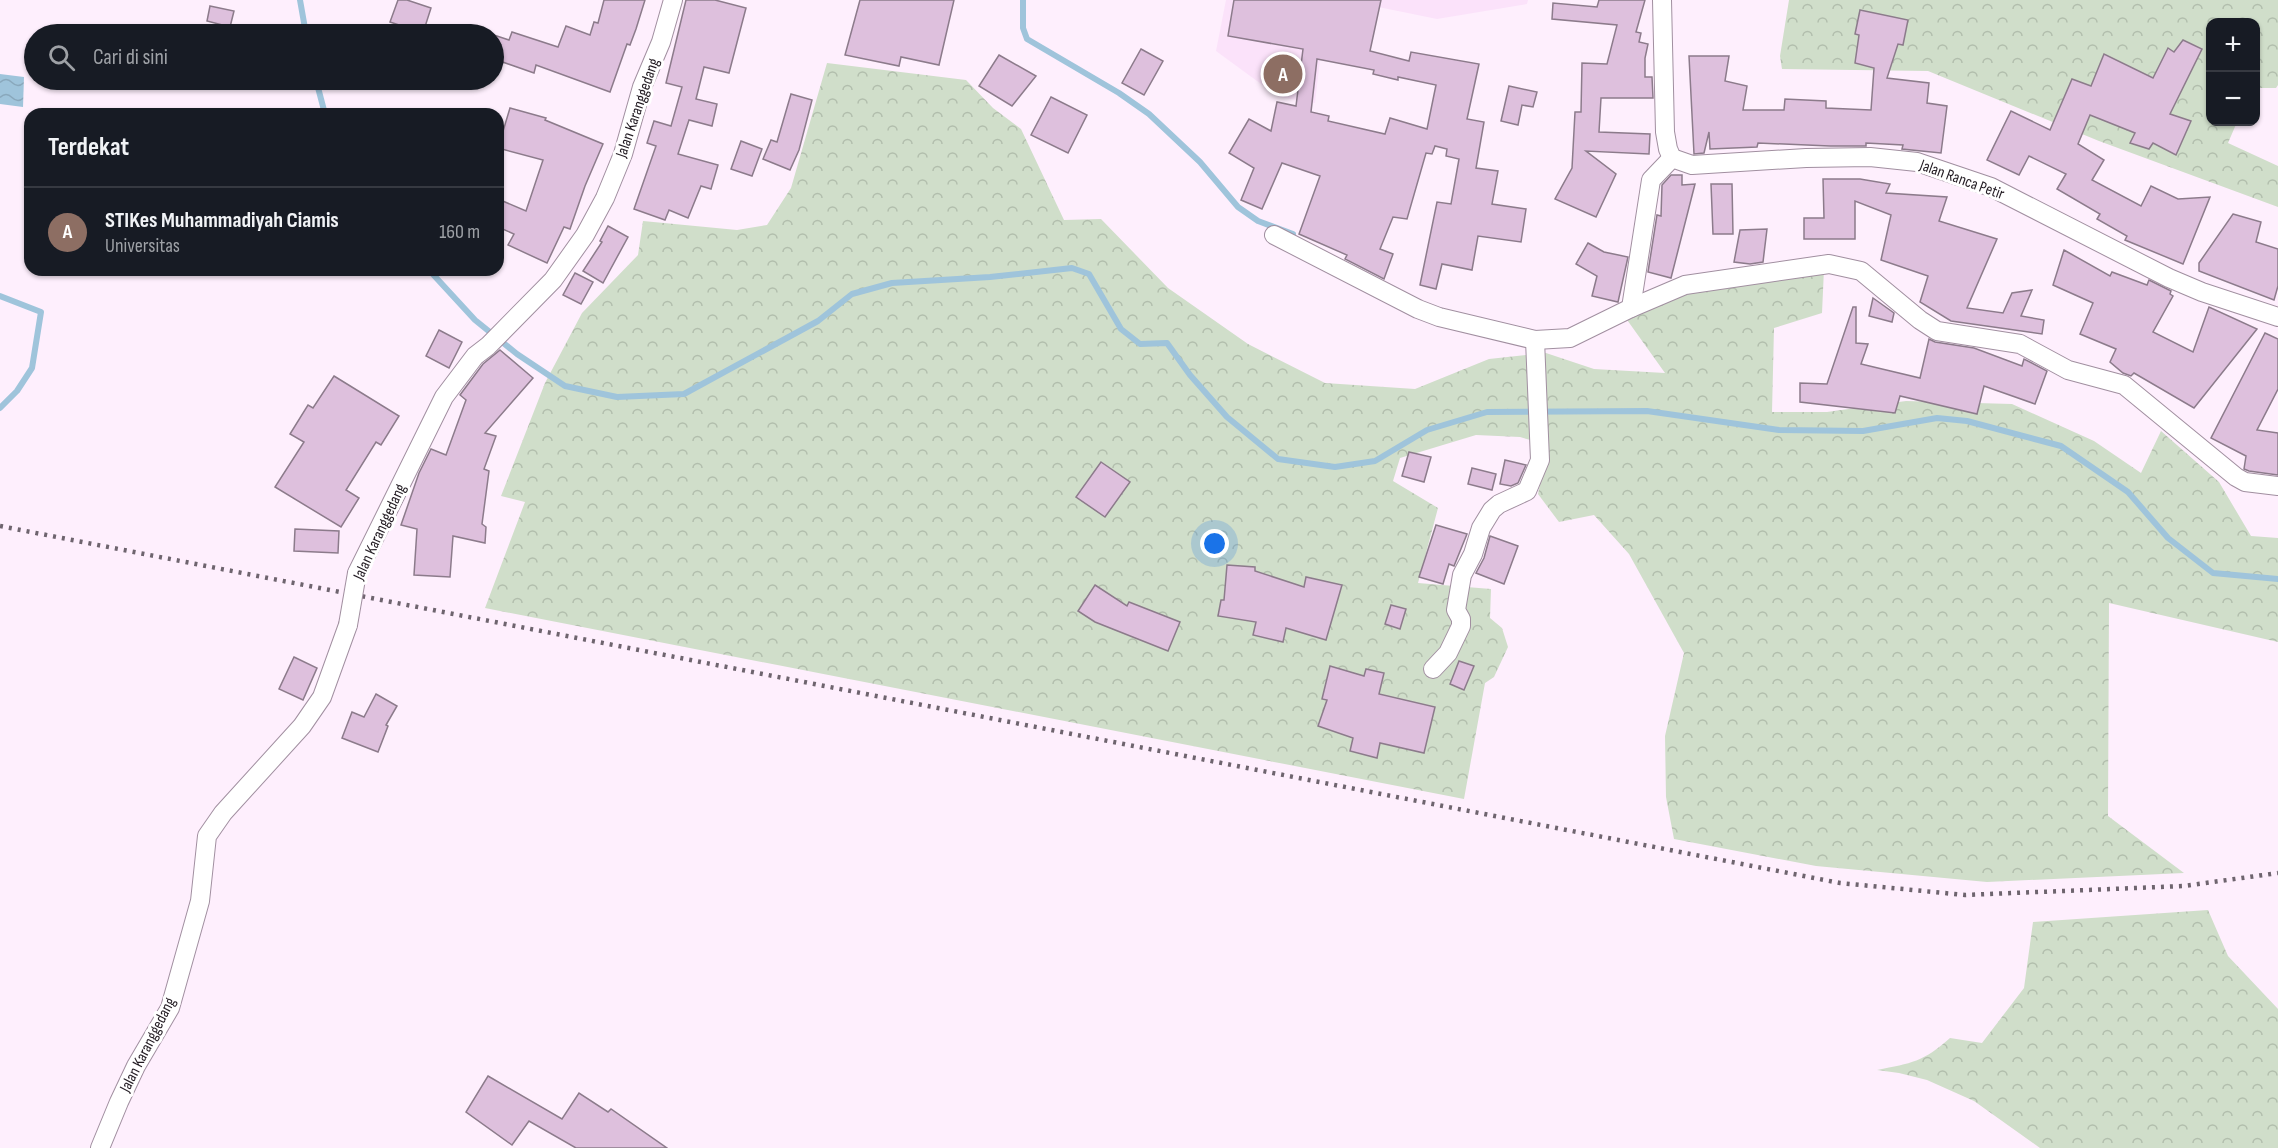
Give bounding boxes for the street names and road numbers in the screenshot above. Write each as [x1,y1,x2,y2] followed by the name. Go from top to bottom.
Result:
[612,56,664,161] street label: Jalan Karanggedang
[1916,156,2007,204] street label: Jalan Ranca Petir
[349,481,411,584] street label: Jalan Karanggedang
[116,994,180,1096] street label: Jalan Karanggedang

